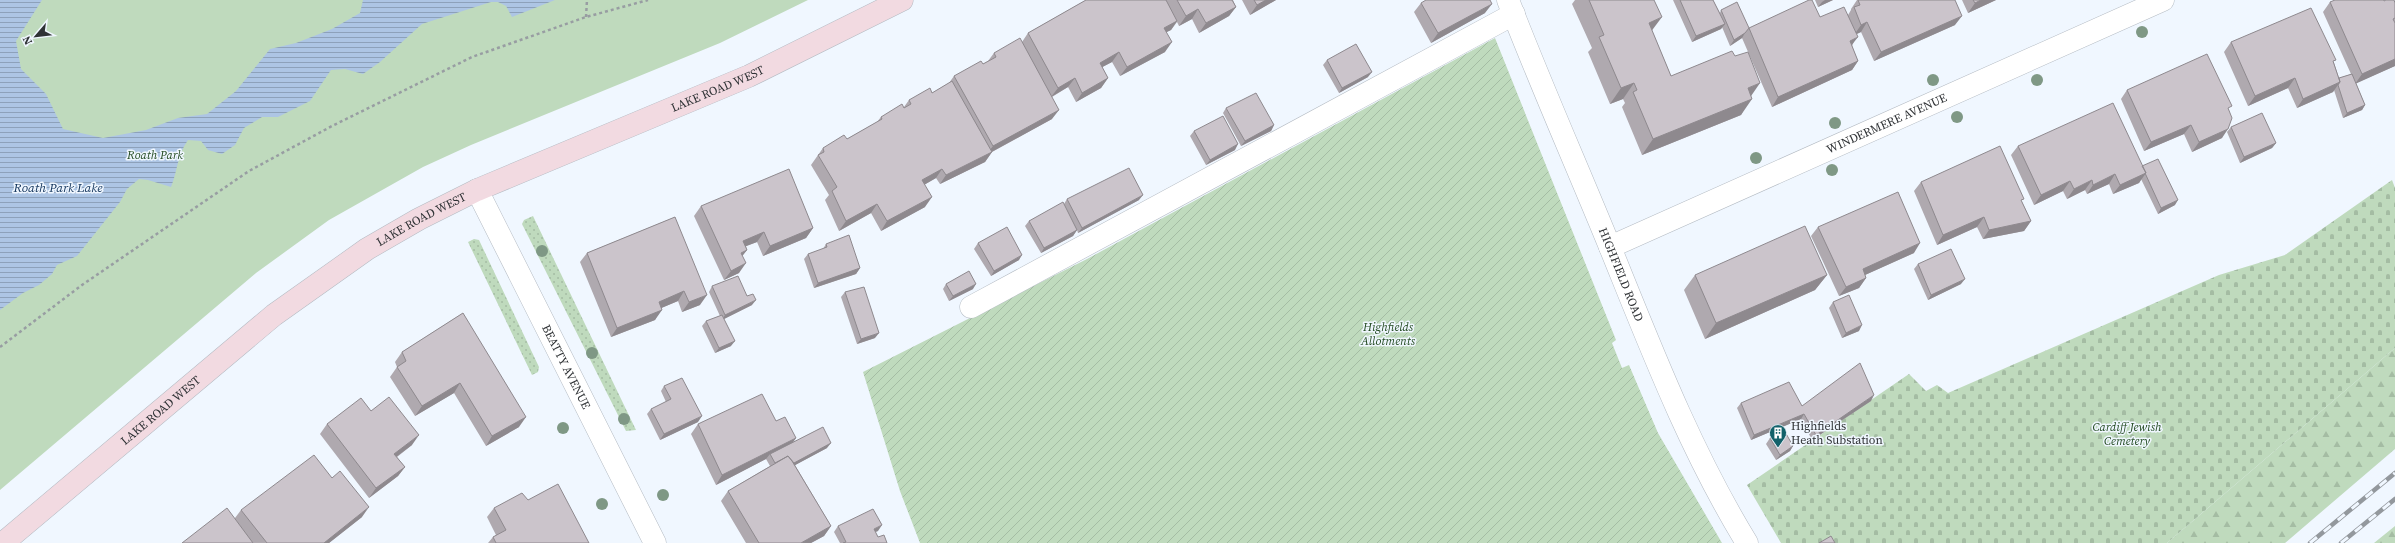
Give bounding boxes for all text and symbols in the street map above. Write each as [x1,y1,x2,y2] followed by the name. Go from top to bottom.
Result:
[16,16,56,56] north arrow
[19,33,36,48] text: N
[669,61,767,116] street label: LAKE ROAD WEST
[1824,90,1949,157] street label: WINDERMERE AVENUE
[126,147,183,163] park label: Roath Park
[12,179,103,196] water label: Roath Park Lake
[373,188,469,250] street label: LAKE ROAD WEST
[1595,225,1647,324] street label: HIGHFIELD ROAD
[1360,319,1416,349] park label: Highfields Allotments
[538,322,594,412] street label: BEATTY AVENUE
[117,372,204,449] street label: LAKE ROAD WEST
[1791,418,1883,448] place label: Highfields Heath Substation
[2092,419,2162,449] park label: Cardiff Jewish Cemetery
[1768,423,1788,448] building icon: Highfields Heath Substation

